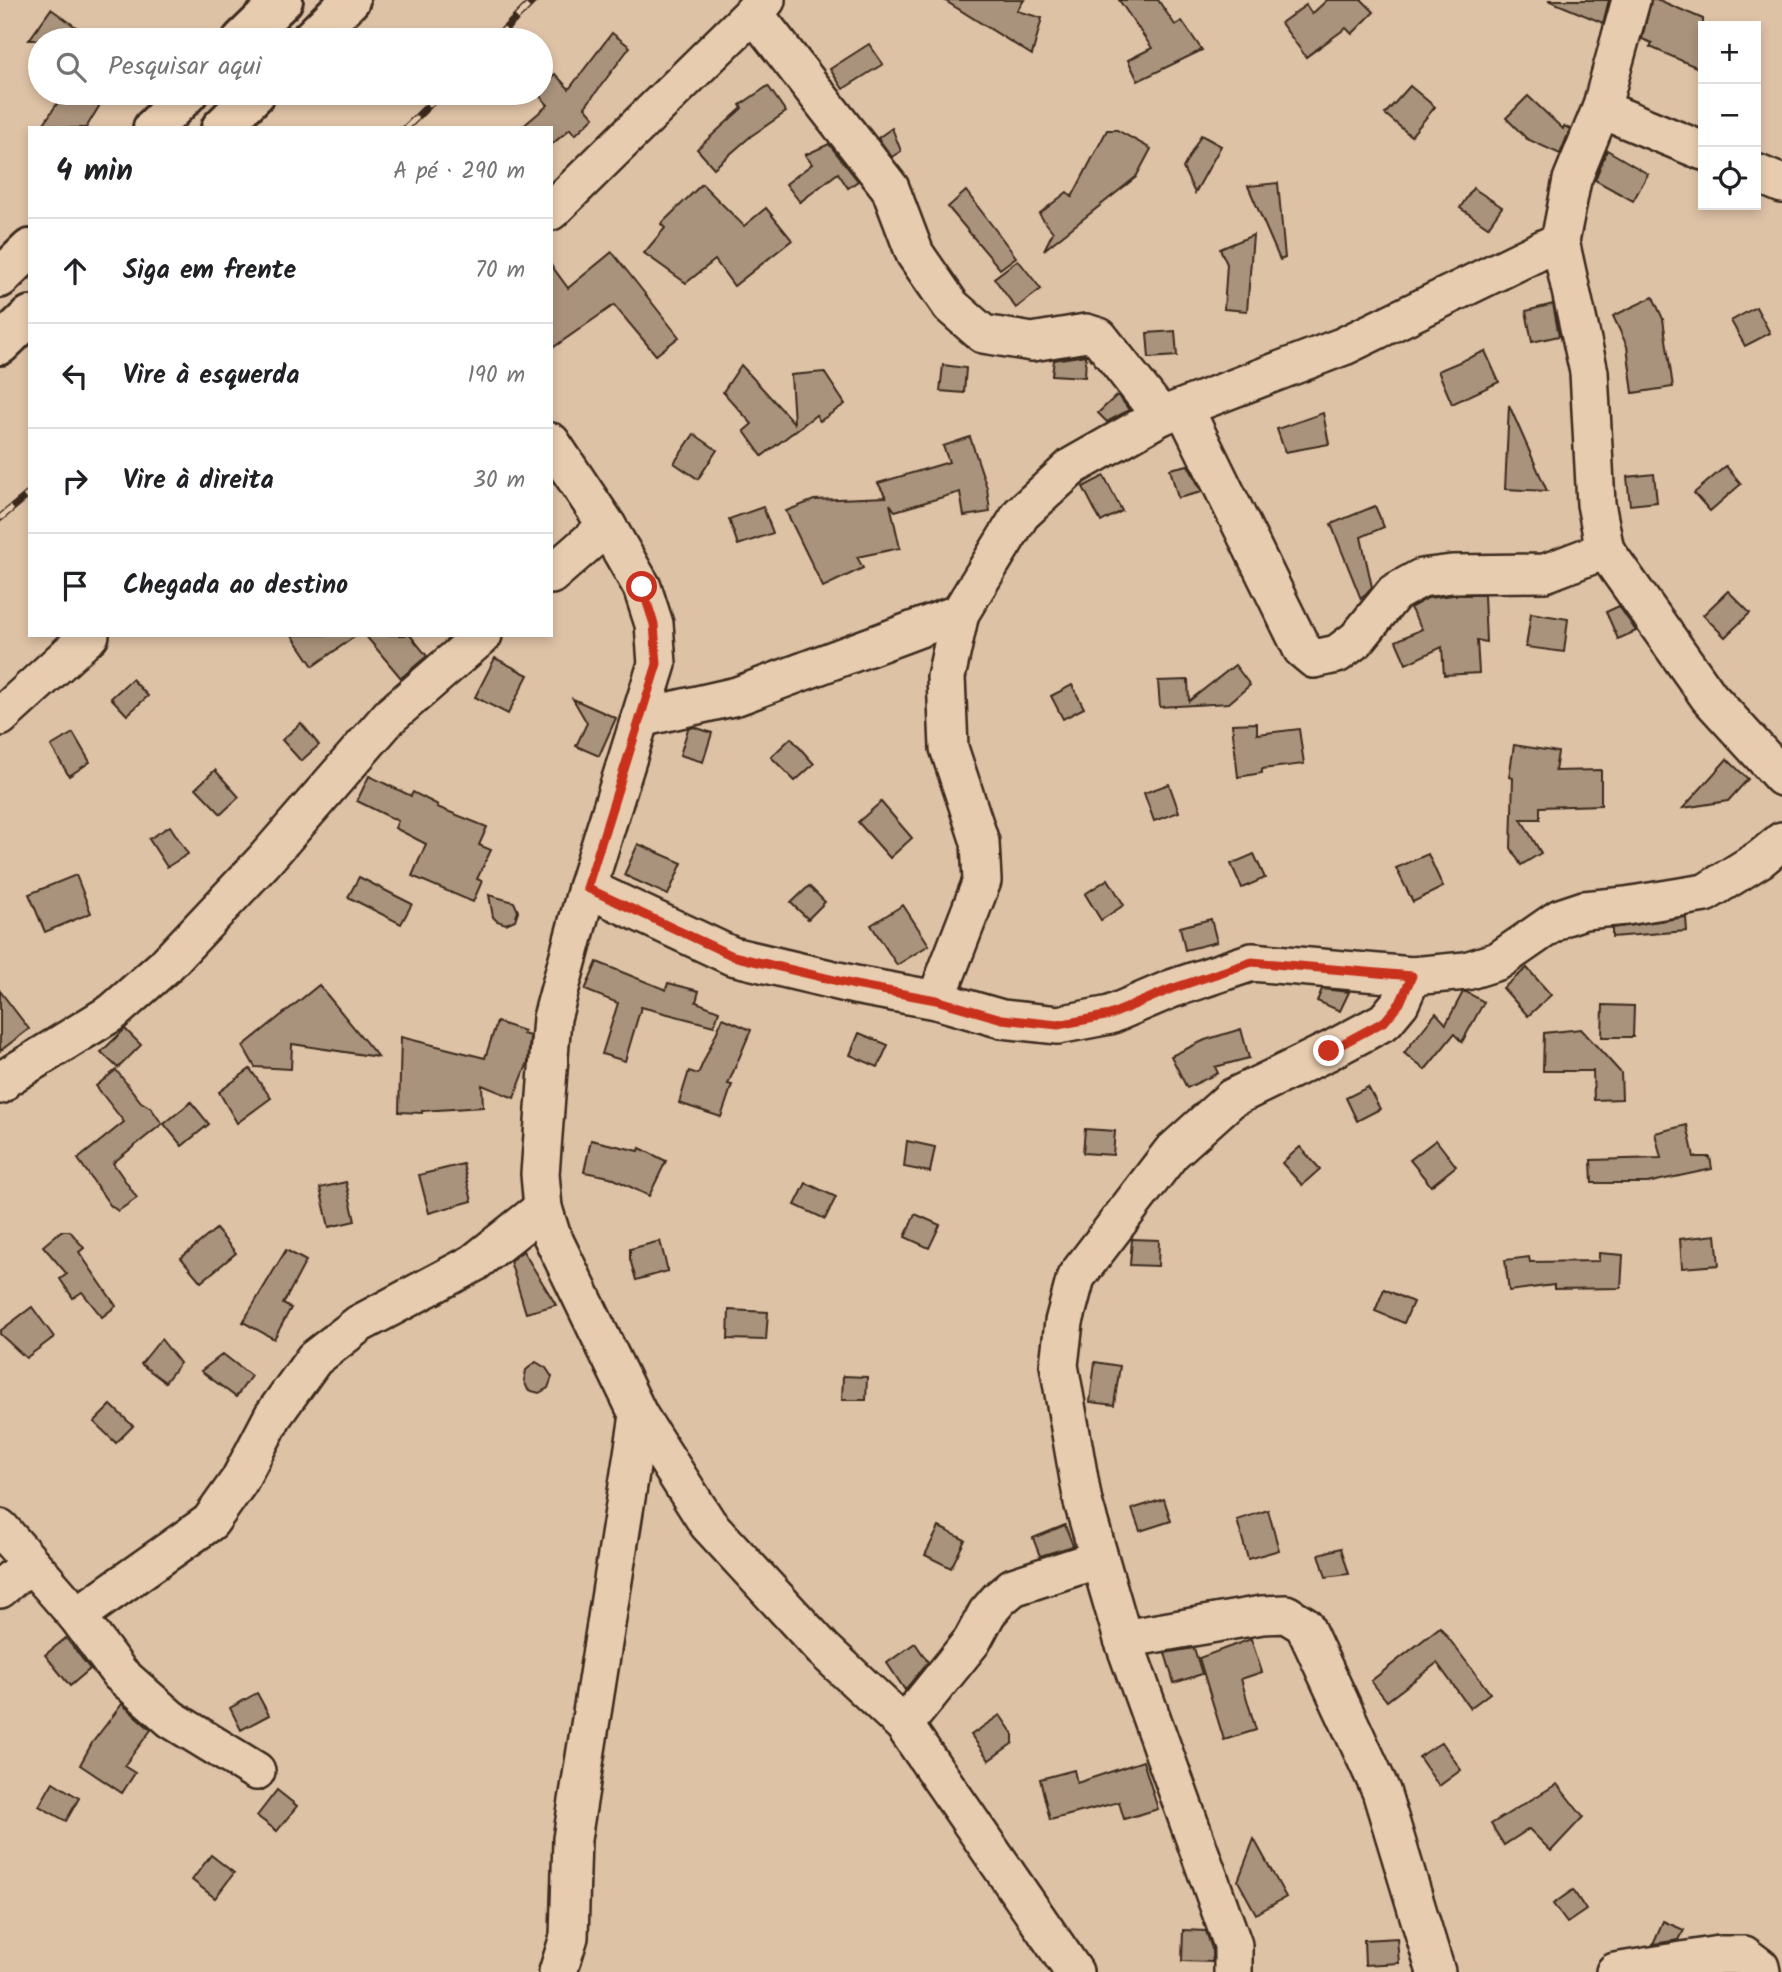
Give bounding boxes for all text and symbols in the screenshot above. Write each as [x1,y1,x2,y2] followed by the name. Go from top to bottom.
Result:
[1698,21,1761,210] map controls
[1698,21,1761,84] button: +
[28,28,553,105] search box
[108,46,261,88] text: Pesquisar aqui
[52,48,90,86] icon: search
[1698,84,1761,147] button: −
[1698,147,1761,210] button: locate
[56,148,133,196] text: 4 min
[393,154,525,190] text: A pé · 290 m
[123,250,296,292] text: Siga em frente
[56,252,94,290] icon: ahead
[475,253,525,289] text: 70 m
[123,355,300,397] text: Vire à esquerda
[56,357,94,395] icon: left
[468,358,525,394] text: 190 m
[123,460,274,502] text: Vire à direita
[56,462,94,500] icon: right
[473,463,525,499] text: 30 m
[123,565,348,607] text: Chegada ao destino
[56,567,94,605] icon: arrive
[626,571,657,602] route start
[1313,1035,1344,1066] route end

